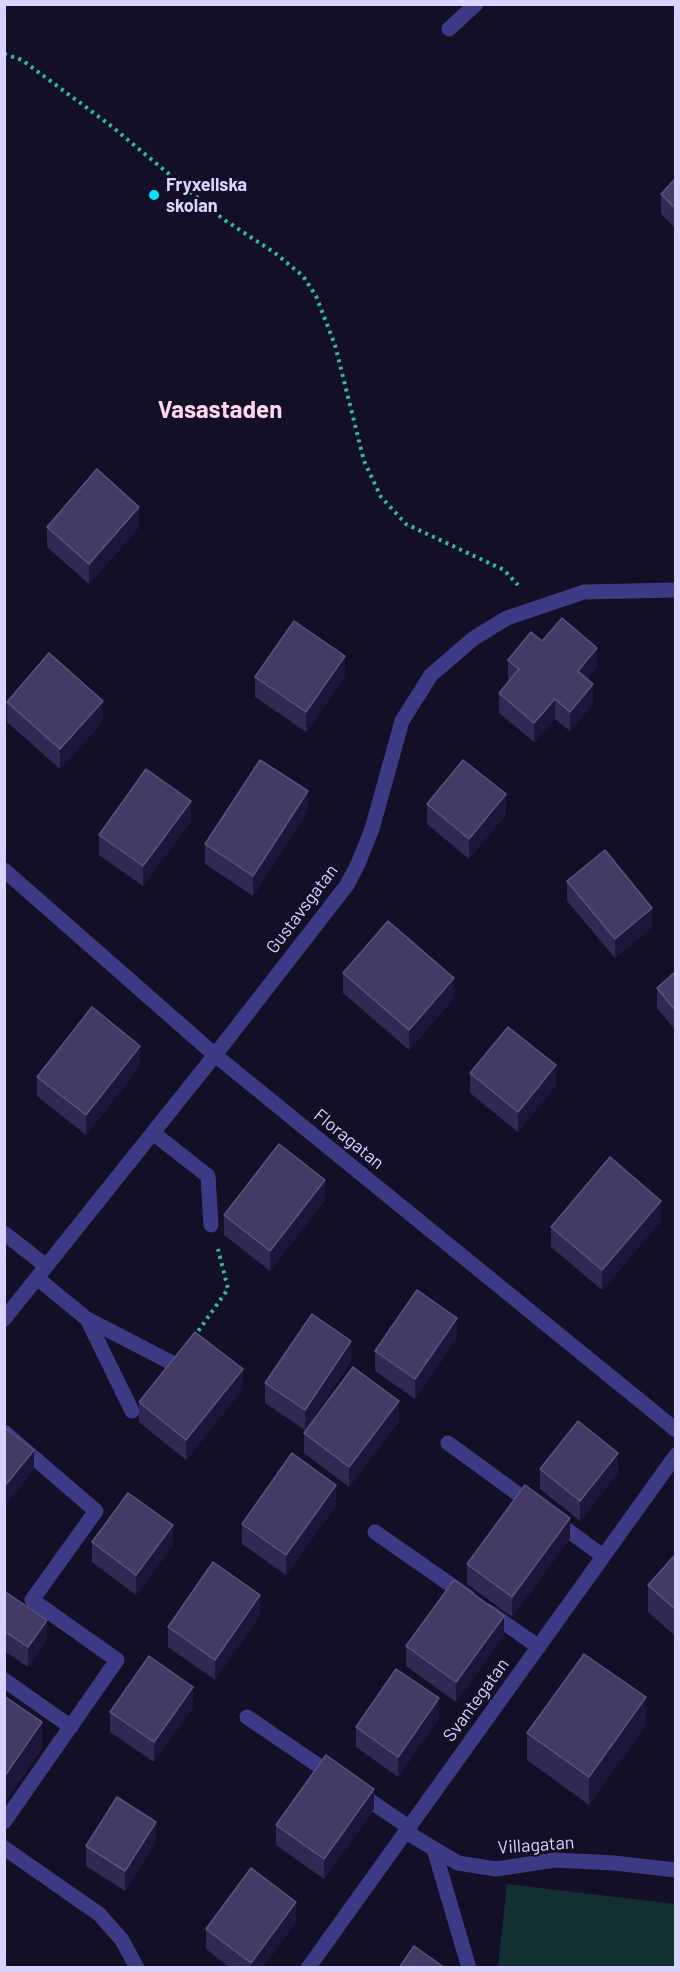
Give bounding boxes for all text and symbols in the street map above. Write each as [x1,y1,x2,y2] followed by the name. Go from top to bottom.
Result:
[166,174,247,216] place label: Fryxellska skolan
[147,188,161,202] marker: Fryxellska skolan
[158,396,282,424] district label: Vasastaden
[262,860,342,958] street label: Gustavsgatan
[310,1104,388,1174] street label: Floragatan
[439,1654,513,1746] street label: Svantegatan
[497,1832,575,1858] street label: Villagatan

